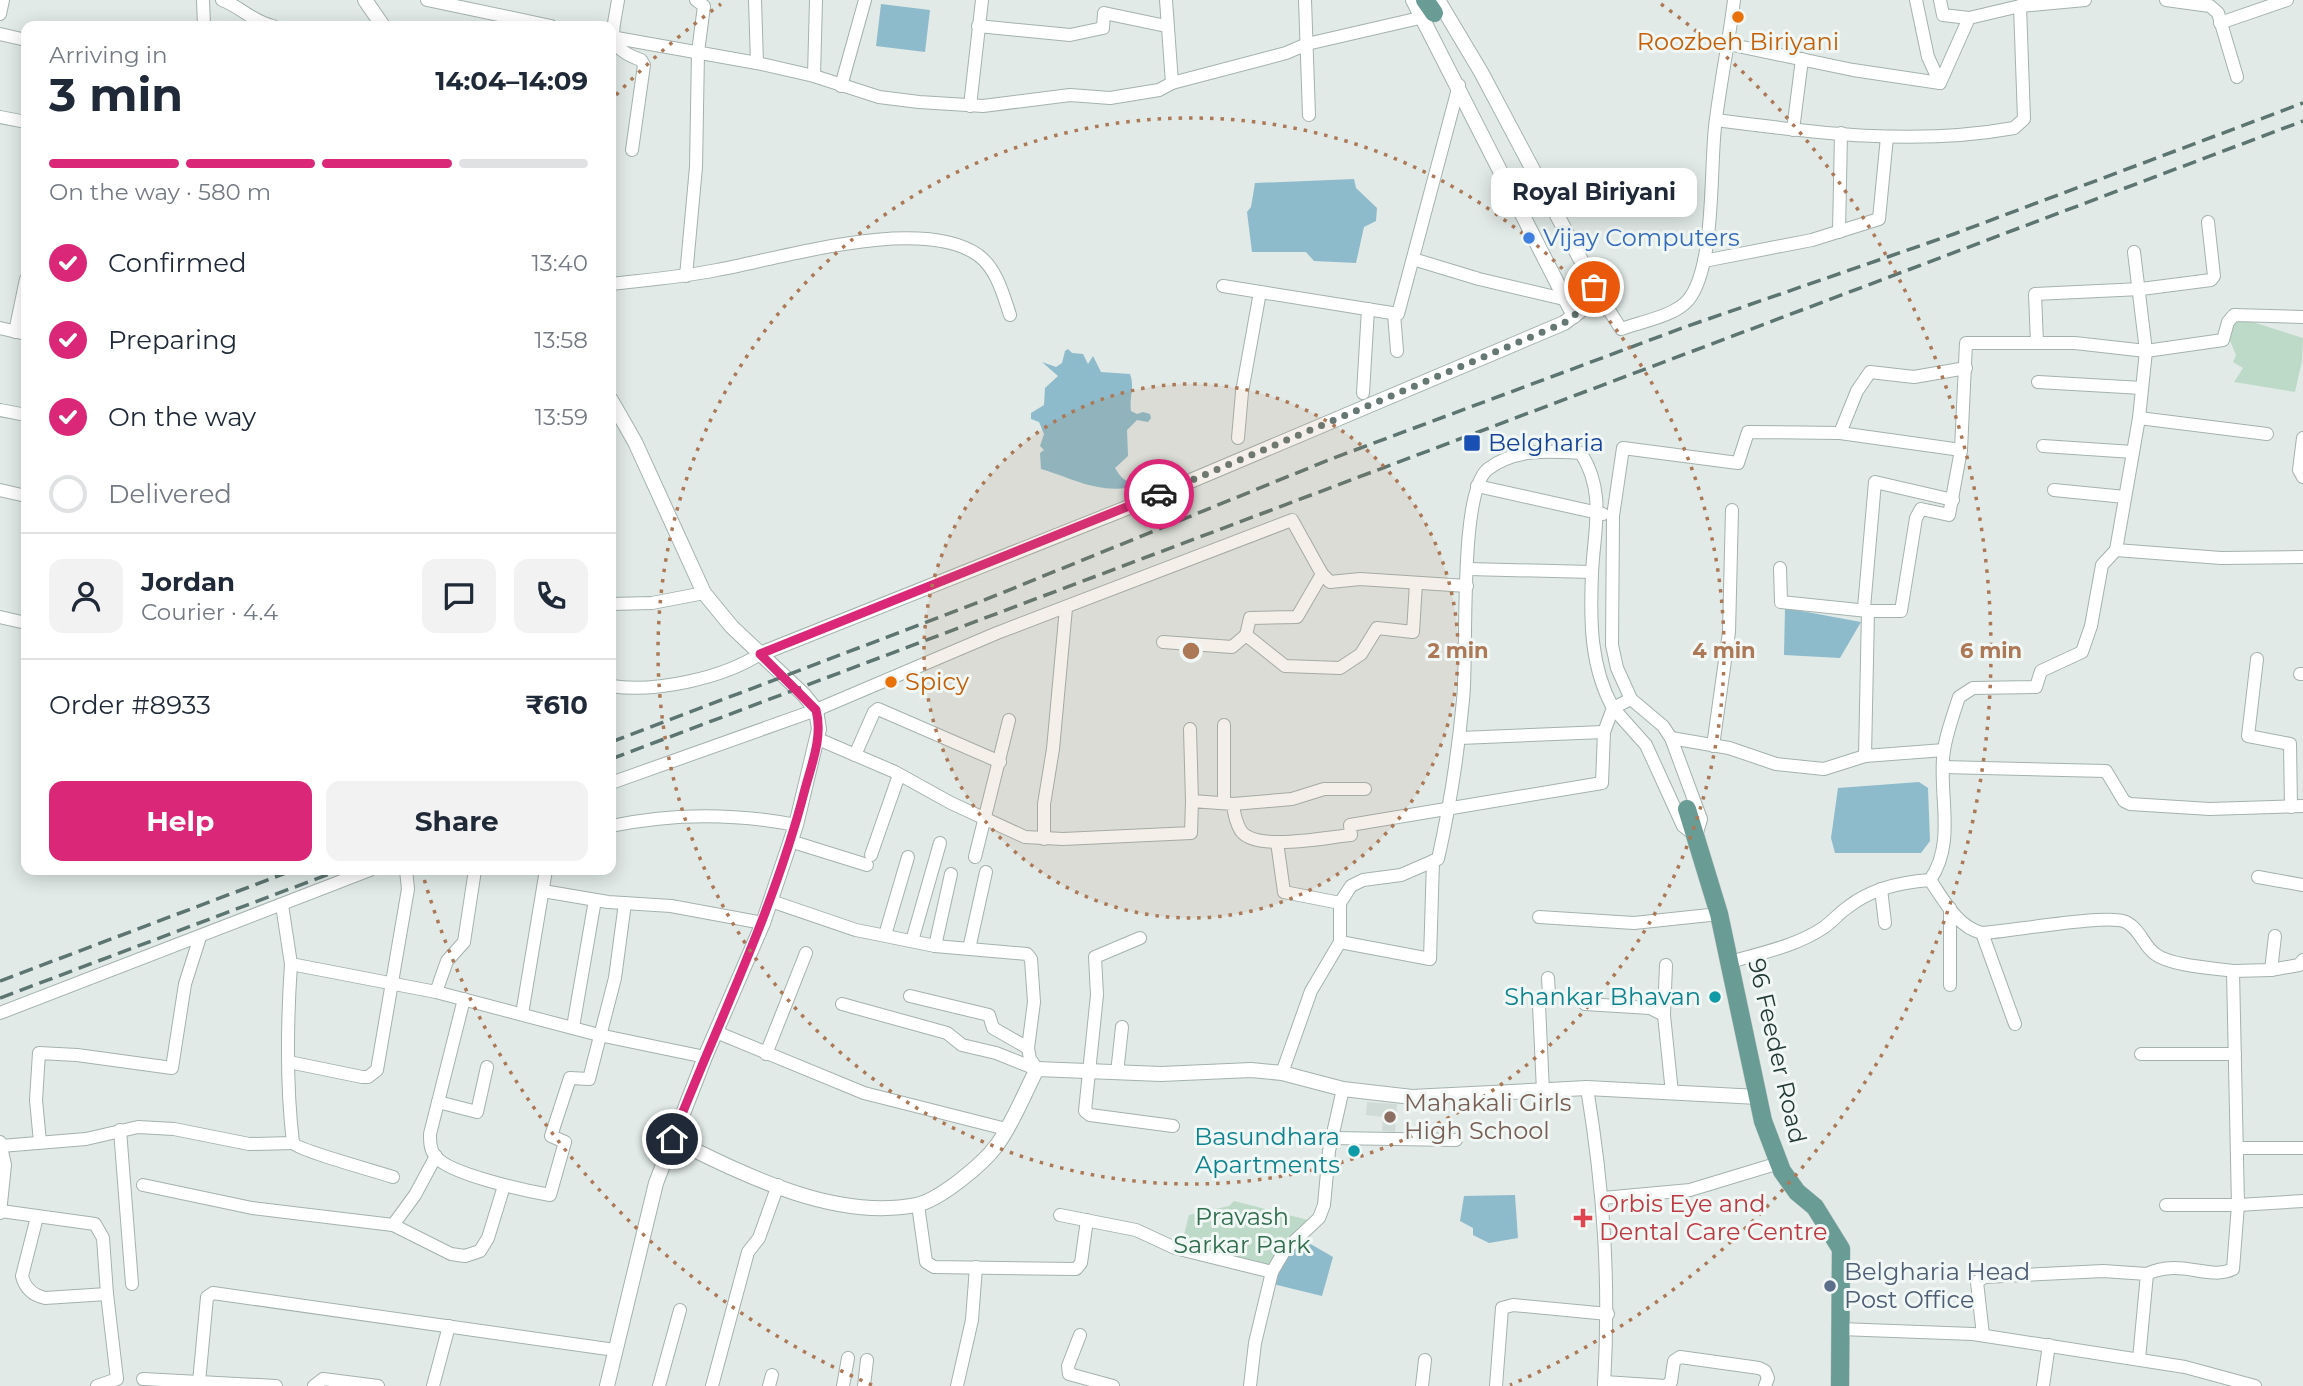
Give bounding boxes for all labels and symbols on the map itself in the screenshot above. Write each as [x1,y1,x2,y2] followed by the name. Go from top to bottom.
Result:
[1730,9,1746,25] marker: Roozbeh Biriyani
[1637,27,1839,56] place label: Roozbeh Biriyani
[1491,168,1697,217] callout: Royal Biriyani
[1543,223,1740,252] place label: Vijay Computers
[1521,230,1537,246] marker: Vijay Computers
[1564,257,1624,317] pin
[1488,428,1604,457] place label: Belgharia
[1462,433,1482,453] marker: Belgharia
[1124,459,1194,529] courier
[1427,638,1489,663] text: 2 min
[1692,638,1756,663] text: 4 min
[1960,638,2022,663] text: 6 min
[1179,639,1203,663] centre of rings
[905,667,969,696] place label: Spicy
[883,674,899,690] marker: Spicy
[1742,956,1813,1146] street label: 96 Feeder Road
[1504,982,1701,1011] place label: Shankar Bhavan
[1707,989,1723,1005] marker: Shankar Bhavan
[1404,1088,1572,1145] place label: Mahakali Girls High School
[642,1109,702,1169] pin
[1382,1109,1398,1125] marker: Mahakali Girls High School
[1194,1122,1340,1179] place label: Basundhara Apartments
[1346,1143,1362,1159] marker: Basundhara Apartments
[1599,1189,1828,1246] place label: Orbis Eye and Dental Care Centre
[1173,1202,1311,1259] park label: Pravash Sarkar Park
[1573,1208,1593,1228] marker: Orbis Eye and Dental Care Centre
[1844,1257,2030,1314] place label: Belgharia Head Post Office
[1822,1278,1838,1294] marker: Belgharia Head Post Office

